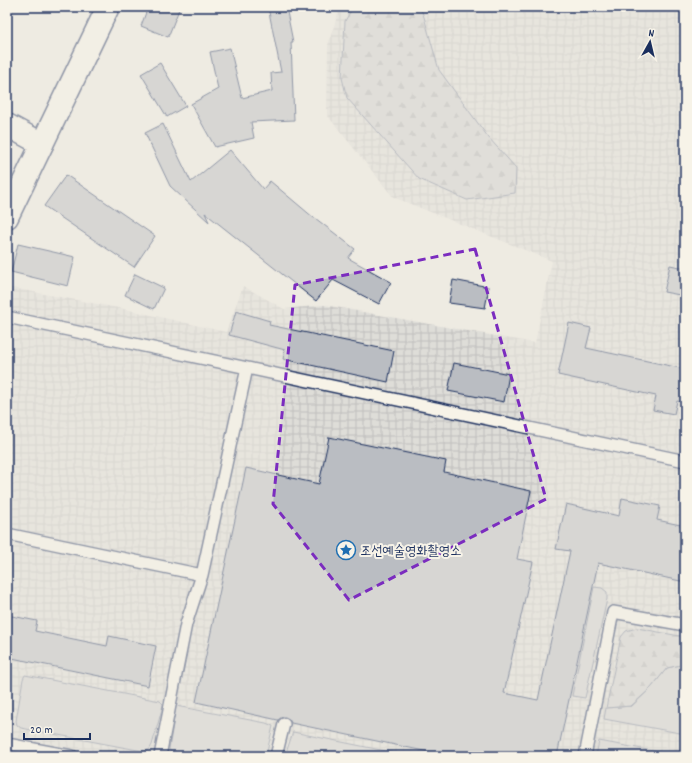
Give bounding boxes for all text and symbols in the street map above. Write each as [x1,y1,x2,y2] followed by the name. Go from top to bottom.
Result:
[630,22,670,62] north arrow
[647,26,655,42] text: N
[335,539,357,561] place icon: 조선예술영화촬영소
[360,542,461,562] place label: 조선예술영화촬영소
[24,715,90,741] scale bar
[30,722,53,739] text: 20 m

